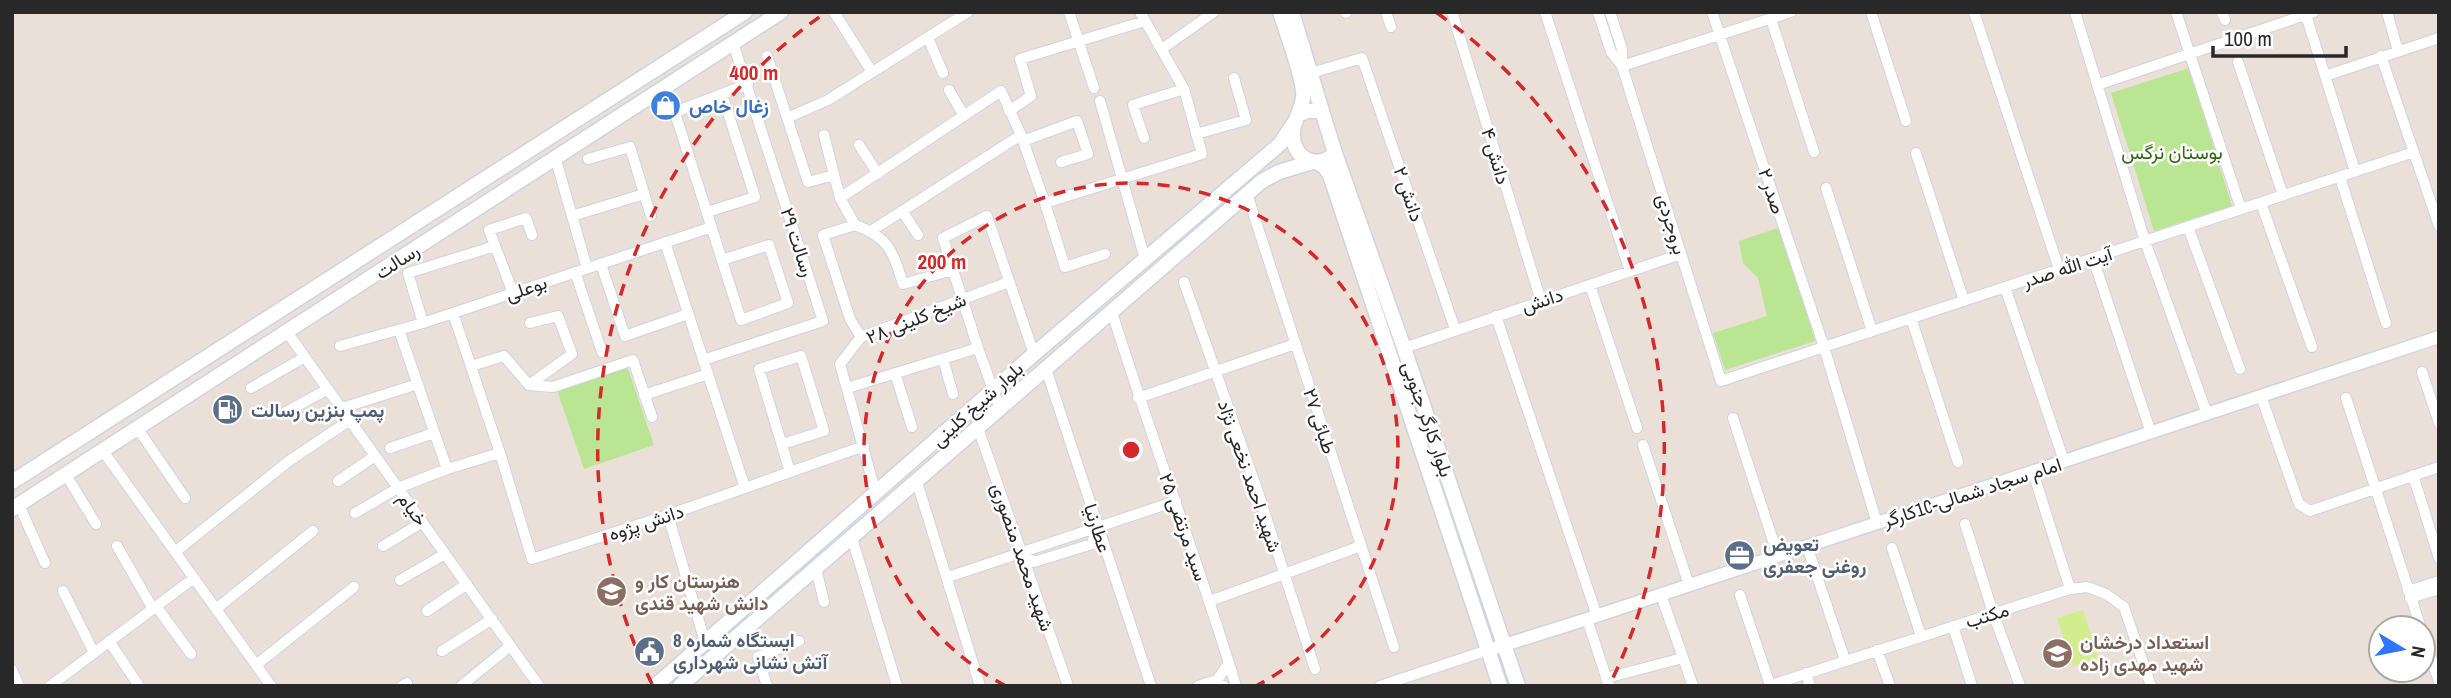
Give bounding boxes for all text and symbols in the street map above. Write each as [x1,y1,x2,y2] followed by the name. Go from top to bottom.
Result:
[2213,14,2346,58] scale bar
[2224,24,2272,53] text: 100 m
[730,58,778,87] text: 400 m
[649,89,683,123] shop icon: زغال خاص
[689,93,769,119] place label: زغال خاص
[1475,125,1517,187] street label: دانش ۴
[2121,139,2223,165] park label: بوستان نرگس
[1387,163,1431,225] street label: دانش ۲
[1752,165,1792,217] street label: صدر ۲
[1650,190,1694,258] street label: بروجردی
[775,204,821,280] street label: رسالت ۲۹
[370,237,424,285] street label: رسالت
[2018,240,2117,294] street label: آیت الله صدر
[918,247,966,276] text: 200 m
[502,269,550,307] street label: بوعلی
[1518,281,1566,319] street label: دانش
[862,286,970,351] street label: شیخ کلینی ۲۸
[925,356,1029,453] street label: بلوار شیخ کلینی
[1396,358,1460,480] street label: بلوار کارگر جنوبی
[1297,385,1343,457] street label: طبائی ۲۷
[211,393,245,427] fuel station icon: پمپ بنزین رسالت
[1212,396,1288,556] street label: شهید احمد نخعی نژاد
[251,397,384,424] place label: پمپ بنزین رسالت
[1119,438,1143,462] centre of rings
[1878,451,2065,533] street label: امام سجاد شمالی-10کارگر
[1153,470,1215,584] street label: ۲۵ سید مرتضی
[985,479,1061,635] street label: شهید محمد منصوری
[392,487,434,531] street label: خیام
[605,498,687,547] street label: دانش پژوه
[1078,500,1118,556] street label: عطارنیا
[1763,531,1866,579] place label: تعویض روغنی جعفری
[1723,538,1757,572] office icon: تعویض روغنی جعفری
[635,568,768,616] place label: هنرستان کار و دانش شهید قندی
[595,575,629,609] school or university icon: هنرستان کار و دانش شهید قندی
[1962,596,2012,634] street label: مکتب
[2367,614,2437,684] north arrow
[673,627,829,675] place label: ایستگاه شماره 8 آتش نشانی شهرداری
[2080,629,2209,677] place label: استعداد درخشان شهید مهدی زاده
[633,634,667,668] public building icon: ایستگاه شماره 8 آتش نشانی شهرداری
[2040,636,2074,670] school or university icon: استعداد درخشان شهید مهدی زاده
[2405,644,2433,660] text: N

